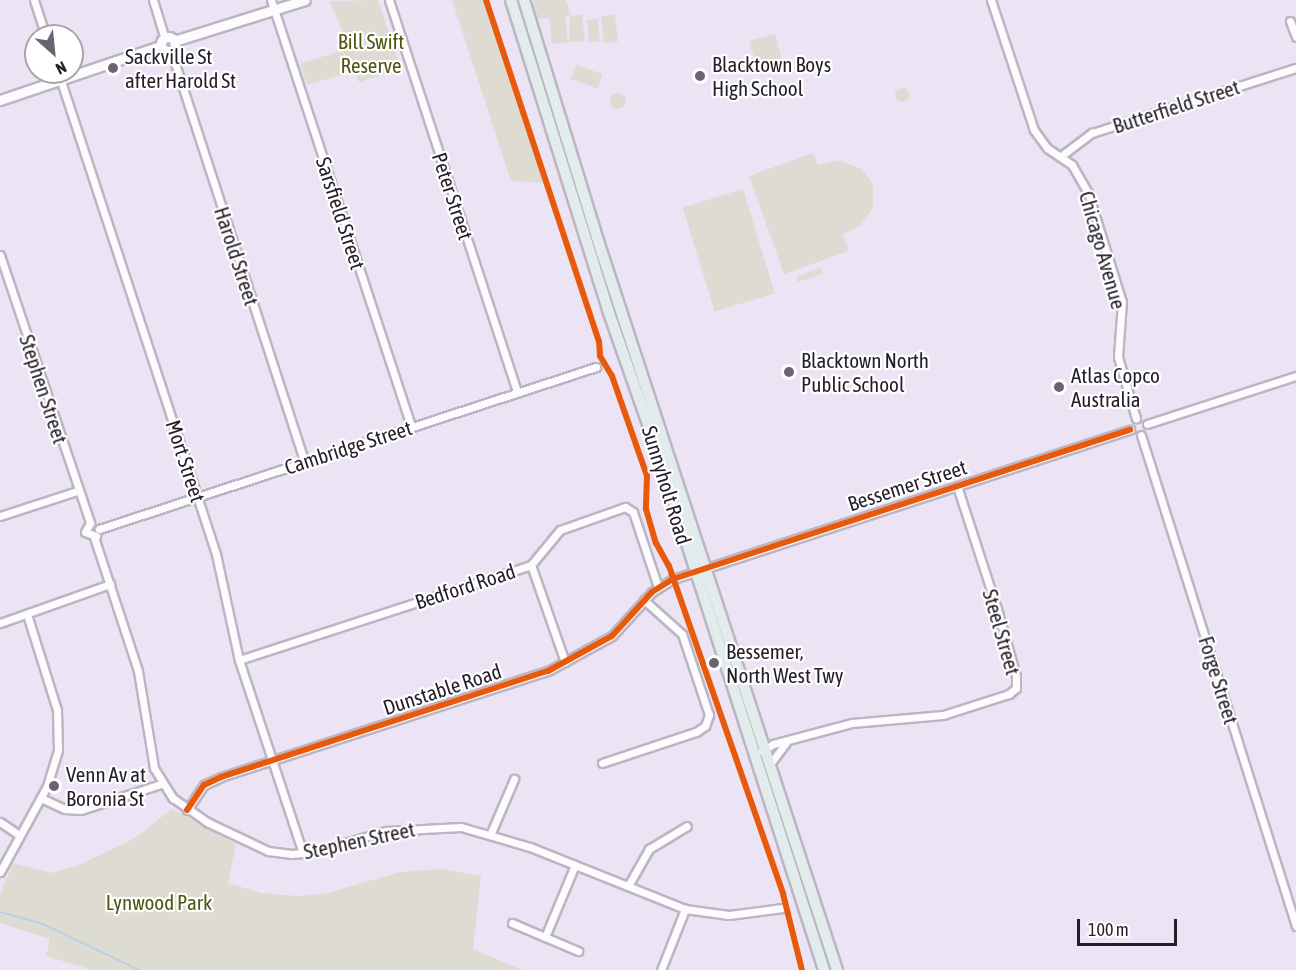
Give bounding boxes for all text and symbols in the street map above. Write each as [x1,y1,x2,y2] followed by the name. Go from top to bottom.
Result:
[24,24,84,84] north arrow
[338,28,404,78] park label: Bill Swift Reserve
[125,43,236,93] place label: Sackville St after Harold St
[712,51,831,101] place label: Blacktown Boys High School
[53,58,70,78] text: N
[106,61,120,75] marker: Sackville St after Harold St
[693,69,707,83] marker: Blacktown Boys High School
[1109,74,1243,138] street label: Butterfield Street
[427,149,479,243] street label: Peter Street
[311,154,371,272] street label: Sarsfield Street
[1074,188,1132,312] street label: Chicago Avenue
[209,203,265,309] street label: Harold Street
[15,331,73,447] street label: Stephen Street
[801,347,929,397] place label: Blacktown North Public School
[1071,362,1160,412] place label: Atlas Copco Australia
[782,365,796,379] marker: Blacktown North Public School
[1052,380,1066,394] marker: Atlas Copco Australia
[281,415,415,479] street label: Cambridge Street
[161,417,211,505] street label: Mort Street
[637,423,697,547] street label: Sunnyholt Road
[844,454,970,516] street label: Bessemer Street
[412,558,518,614] street label: Bedford Road
[978,586,1026,678] street label: Steel Street
[1194,633,1244,727] street label: Forge Street
[726,638,843,688] place label: Bessemer, North West Twy
[707,656,721,670] marker: Bessemer, North West Twy
[380,658,504,720] street label: Dunstable Road
[66,761,146,811] place label: Venn Av at Boronia St
[47,779,61,793] marker: Venn Av at Boronia St
[301,816,417,864] street label: Stephen Street
[106,889,212,915] park label: Lynwood Park
[1080,907,1180,945] scale bar
[1088,919,1129,940] text: 100 m

